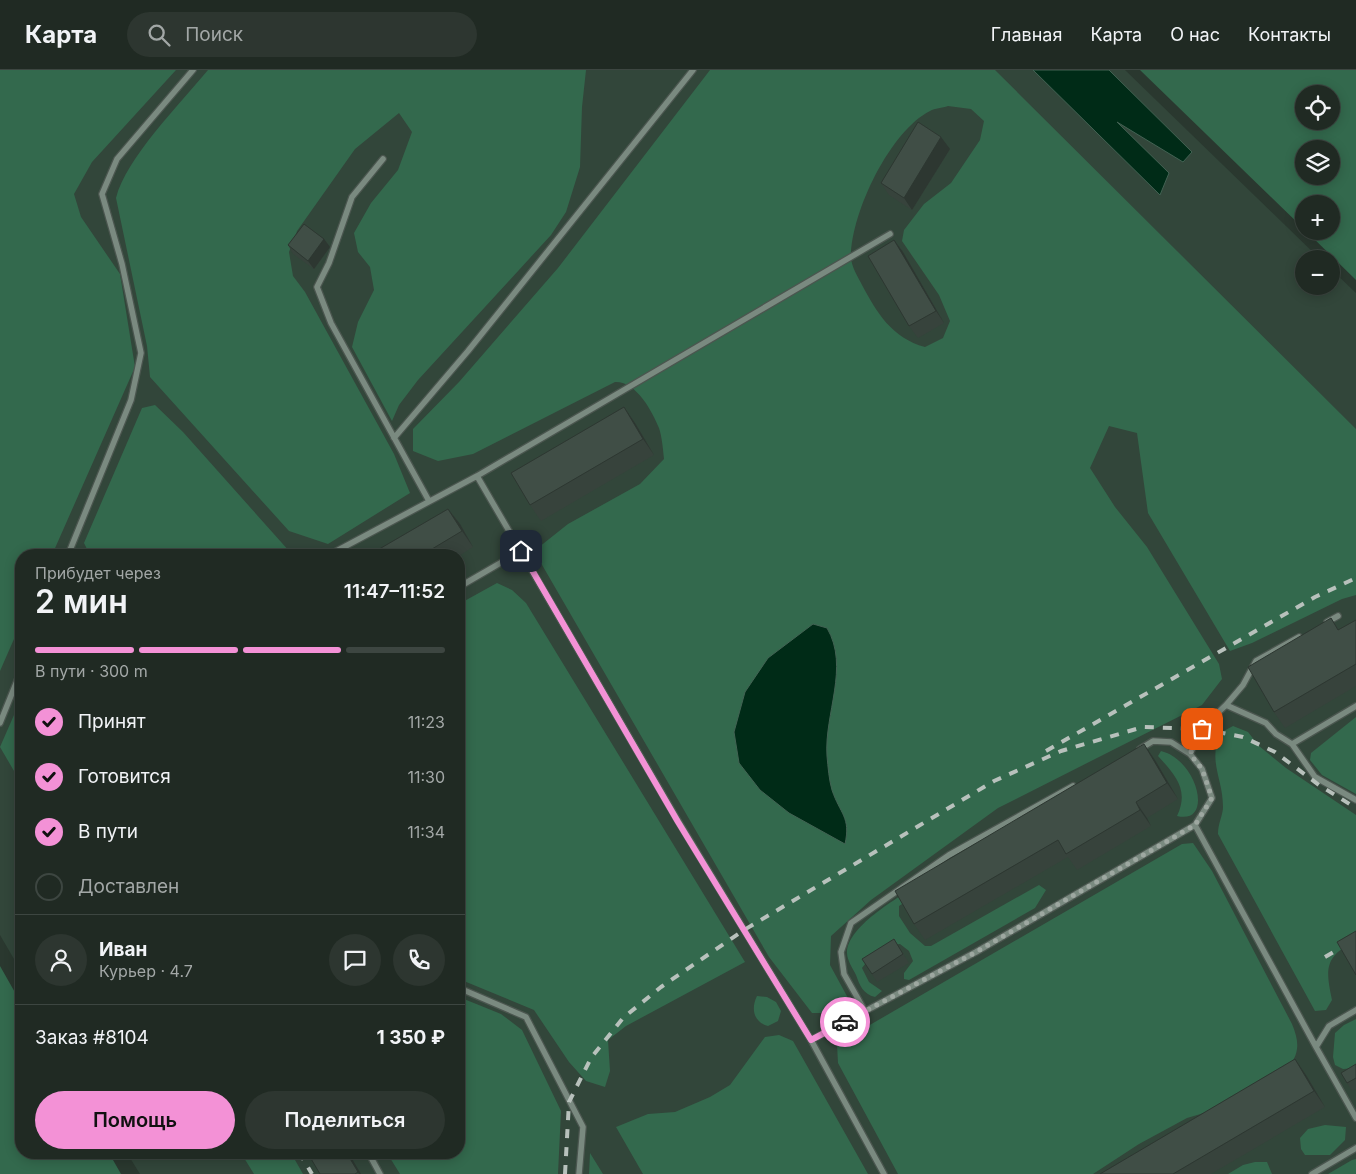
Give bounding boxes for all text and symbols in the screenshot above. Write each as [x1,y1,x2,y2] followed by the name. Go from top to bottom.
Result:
[127,12,477,57] search box
[25,20,97,49] text: Карта
[145,21,173,49] icon: search
[185,23,243,46] text: Поиск
[991,24,1062,45] text: Главная
[1090,24,1142,45] text: Карта
[1170,24,1220,45] text: О нас
[1248,24,1331,45] text: Контакты
[1295,85,1340,295] map controls
[1295,85,1340,130] button: locate
[1295,140,1340,185] button: layers
[1295,195,1340,240] button: +
[1295,250,1340,295] button: −
[500,530,542,572] pin
[507,537,535,565] icon: home
[35,563,161,583] text: Прибудет через
[344,580,445,603] text: 11:47–11:52
[35,582,128,621] text: 2 мин
[35,661,148,681] text: В пути · 300 m
[35,708,63,736] icon: check
[1181,708,1223,750] pin
[78,710,146,733] text: Принят
[408,712,445,732] text: 11:23
[1188,715,1216,743] icon: bag
[35,763,63,791] icon: check
[78,765,171,788] text: Готовится
[407,767,445,787] text: 11:30
[35,818,63,846] icon: check
[78,820,138,843] text: В пути
[407,822,445,842] text: 11:34
[78,875,179,898] text: Доставлен
[35,934,87,986] button: person
[329,934,381,986] button: chat
[393,934,445,986] button: phone
[99,938,147,961] text: Иван
[99,961,193,981] text: Курьер · 4.7
[820,997,870,1047] courier
[831,1008,859,1036] icon: car
[35,1026,149,1049] text: Заказ #8104
[376,1026,445,1049] text: 1 350 ₽
[35,1091,235,1149] button: Помощь
[245,1091,445,1149] button: Поделиться

